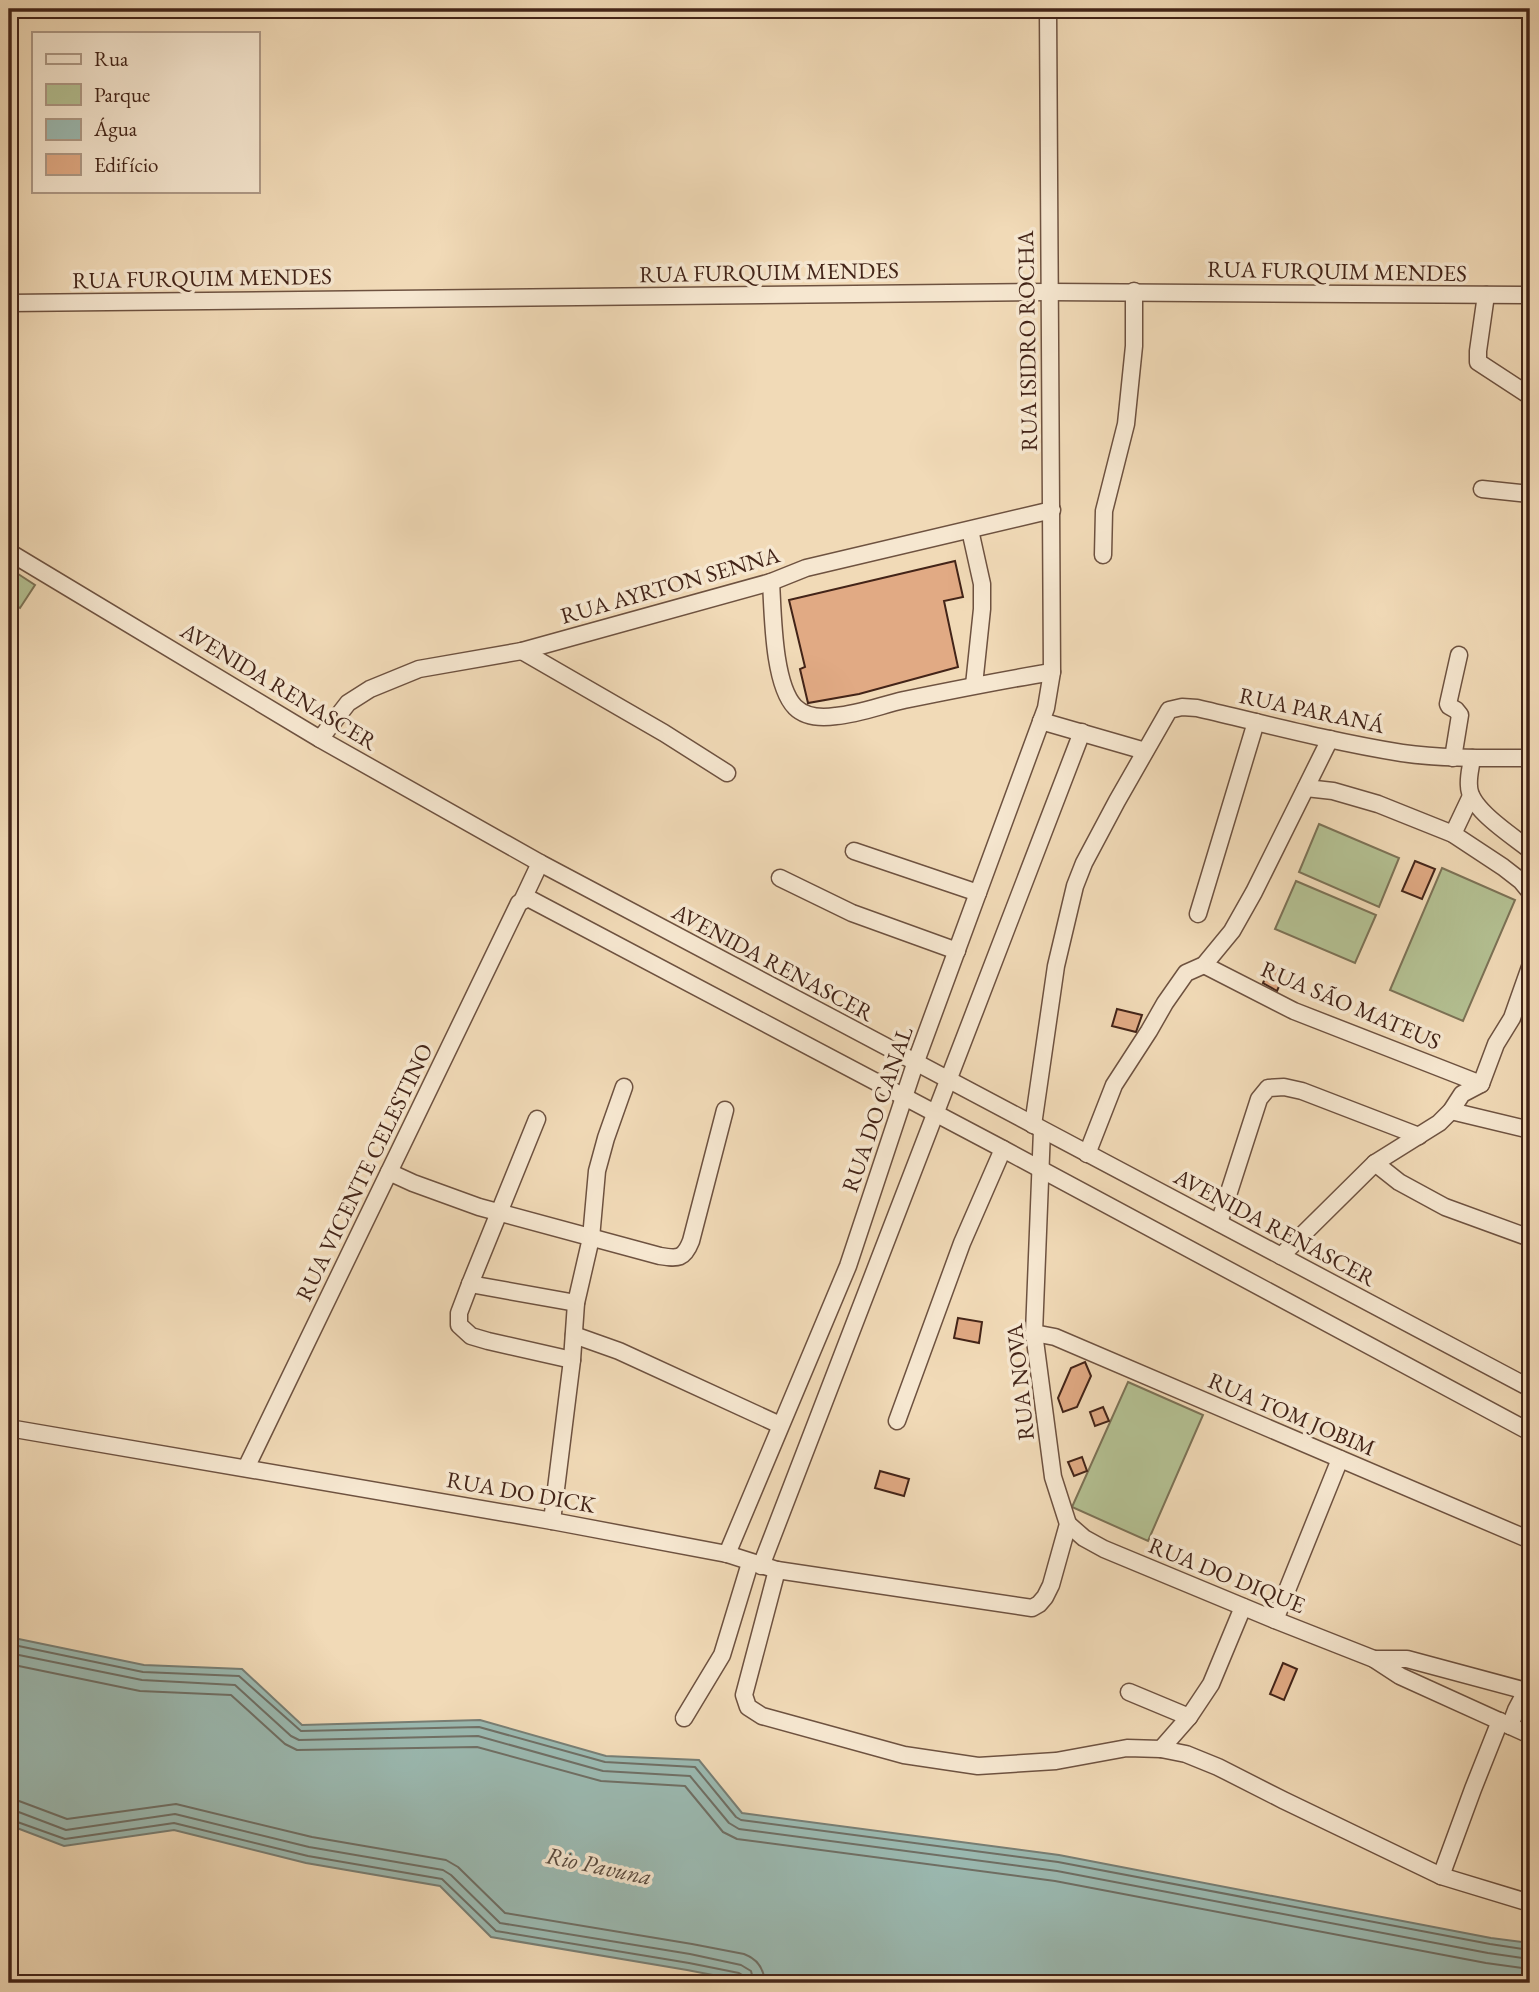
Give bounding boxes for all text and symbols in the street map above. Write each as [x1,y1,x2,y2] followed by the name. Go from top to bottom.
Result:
[32,32,259,192] legend
[94,45,129,72] text: Rua
[94,81,150,108] text: Parque
[93,115,138,142] text: Água
[94,151,158,178] text: Edifício
[1010,229,1044,452] street label: RUA ISIDRO ROCHA
[1207,254,1467,288] street label: RUA FURQUIM MENDES
[639,255,899,289] street label: RUA FURQUIM MENDES
[72,261,332,295] street label: RUA FURQUIM MENDES
[557,539,784,631] street label: RUA AYRTON SENNA
[174,615,383,757] street label: AVENIDA RENASCER
[1237,680,1388,740] street label: RUA PARANÁ
[666,896,880,1028] street label: AVENIDA RENASCER
[1257,954,1445,1056] street label: RUA SÃO MATEUS
[835,1022,920,1196] street label: RUA DO CANAL
[288,1038,440,1306] street label: RUA VICENTE CELESTINO
[1168,1161,1382,1293] street label: AVENIDA RENASCER
[999,1321,1041,1442] street label: RUA NOVA
[1204,1365,1380,1463] street label: RUA TOM JOBIM
[444,1464,598,1520] street label: RUA DO DICK
[1144,1530,1310,1620] street label: RUA DO DIQUE
[543,1839,655,1892] water label: Rio Pavuna

